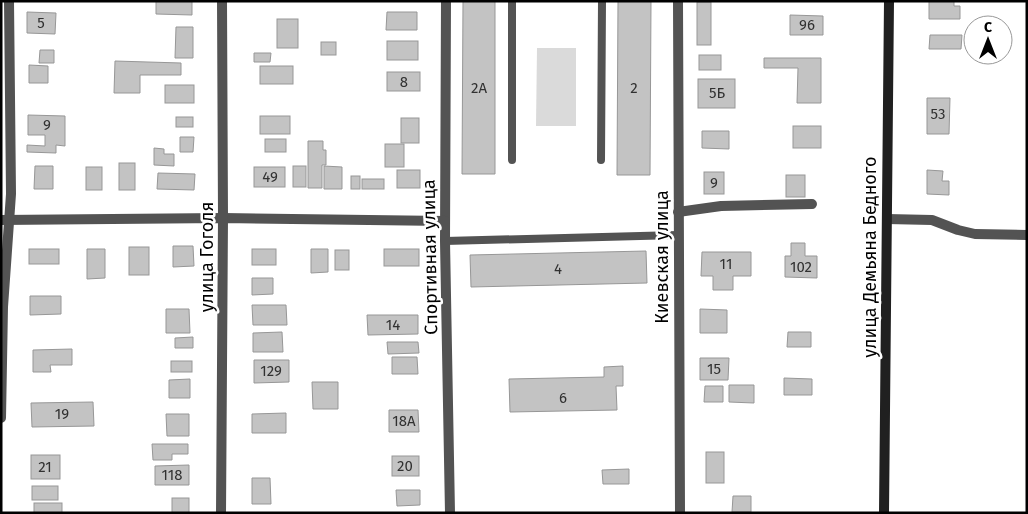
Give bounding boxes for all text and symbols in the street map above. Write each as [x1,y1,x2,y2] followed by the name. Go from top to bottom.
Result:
[37,14,45,32] house number: 5
[963,15,1013,65] north arrow
[799,16,815,34] house number: 96
[984,19,992,36] text: С
[400,73,408,91] house number: 8
[471,79,487,97] house number: 2А
[630,79,638,97] house number: 2
[709,84,725,102] house number: 5Б
[931,105,945,123] house number: 53
[43,116,51,134] house number: 9
[859,156,881,358] street label: улица Демьяна Бедного
[262,168,278,186] house number: 49
[710,174,718,192] house number: 9
[418,179,442,335] street label: Спортивная улица
[651,190,673,324] street label: Киевская улица
[196,202,218,312] street label: улица Гоголя
[720,255,732,273] house number: 11
[790,258,812,276] house number: 102
[554,260,562,278] house number: 4
[386,316,400,334] house number: 14
[707,360,721,378] house number: 15
[260,362,282,380] house number: 129
[559,389,567,407] house number: 6
[55,405,69,423] house number: 19
[392,412,416,430] house number: 18А
[397,457,413,475] house number: 20
[38,458,52,476] house number: 21
[161,466,183,484] house number: 118

